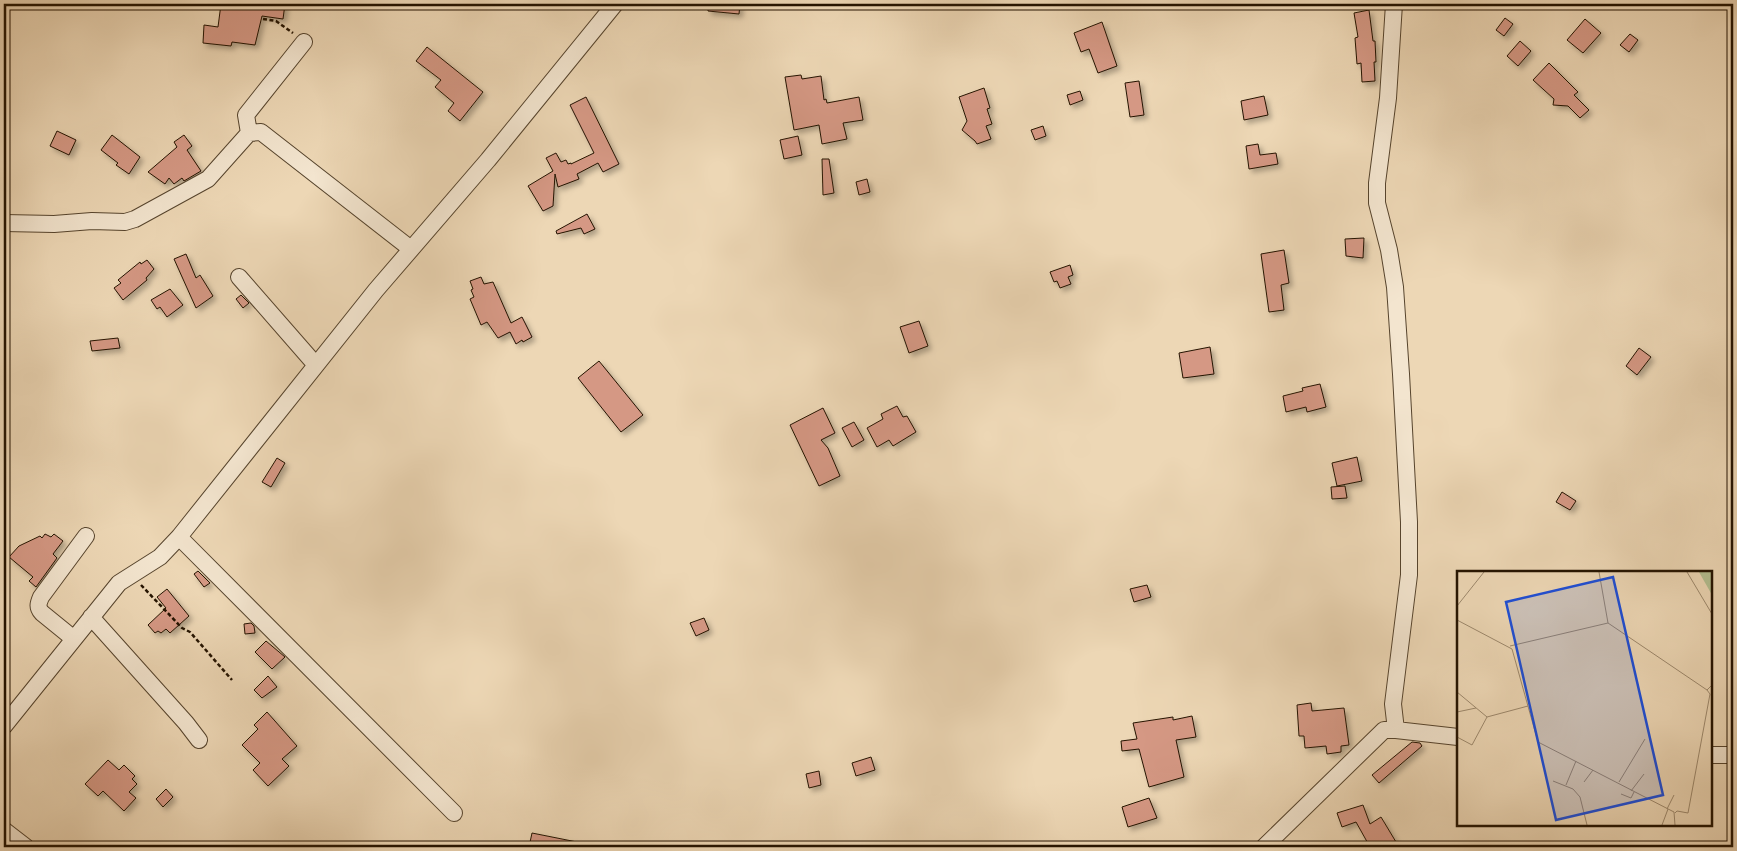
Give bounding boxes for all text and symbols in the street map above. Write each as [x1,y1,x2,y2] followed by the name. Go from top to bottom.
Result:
[1457,571,1712,826] inset map

